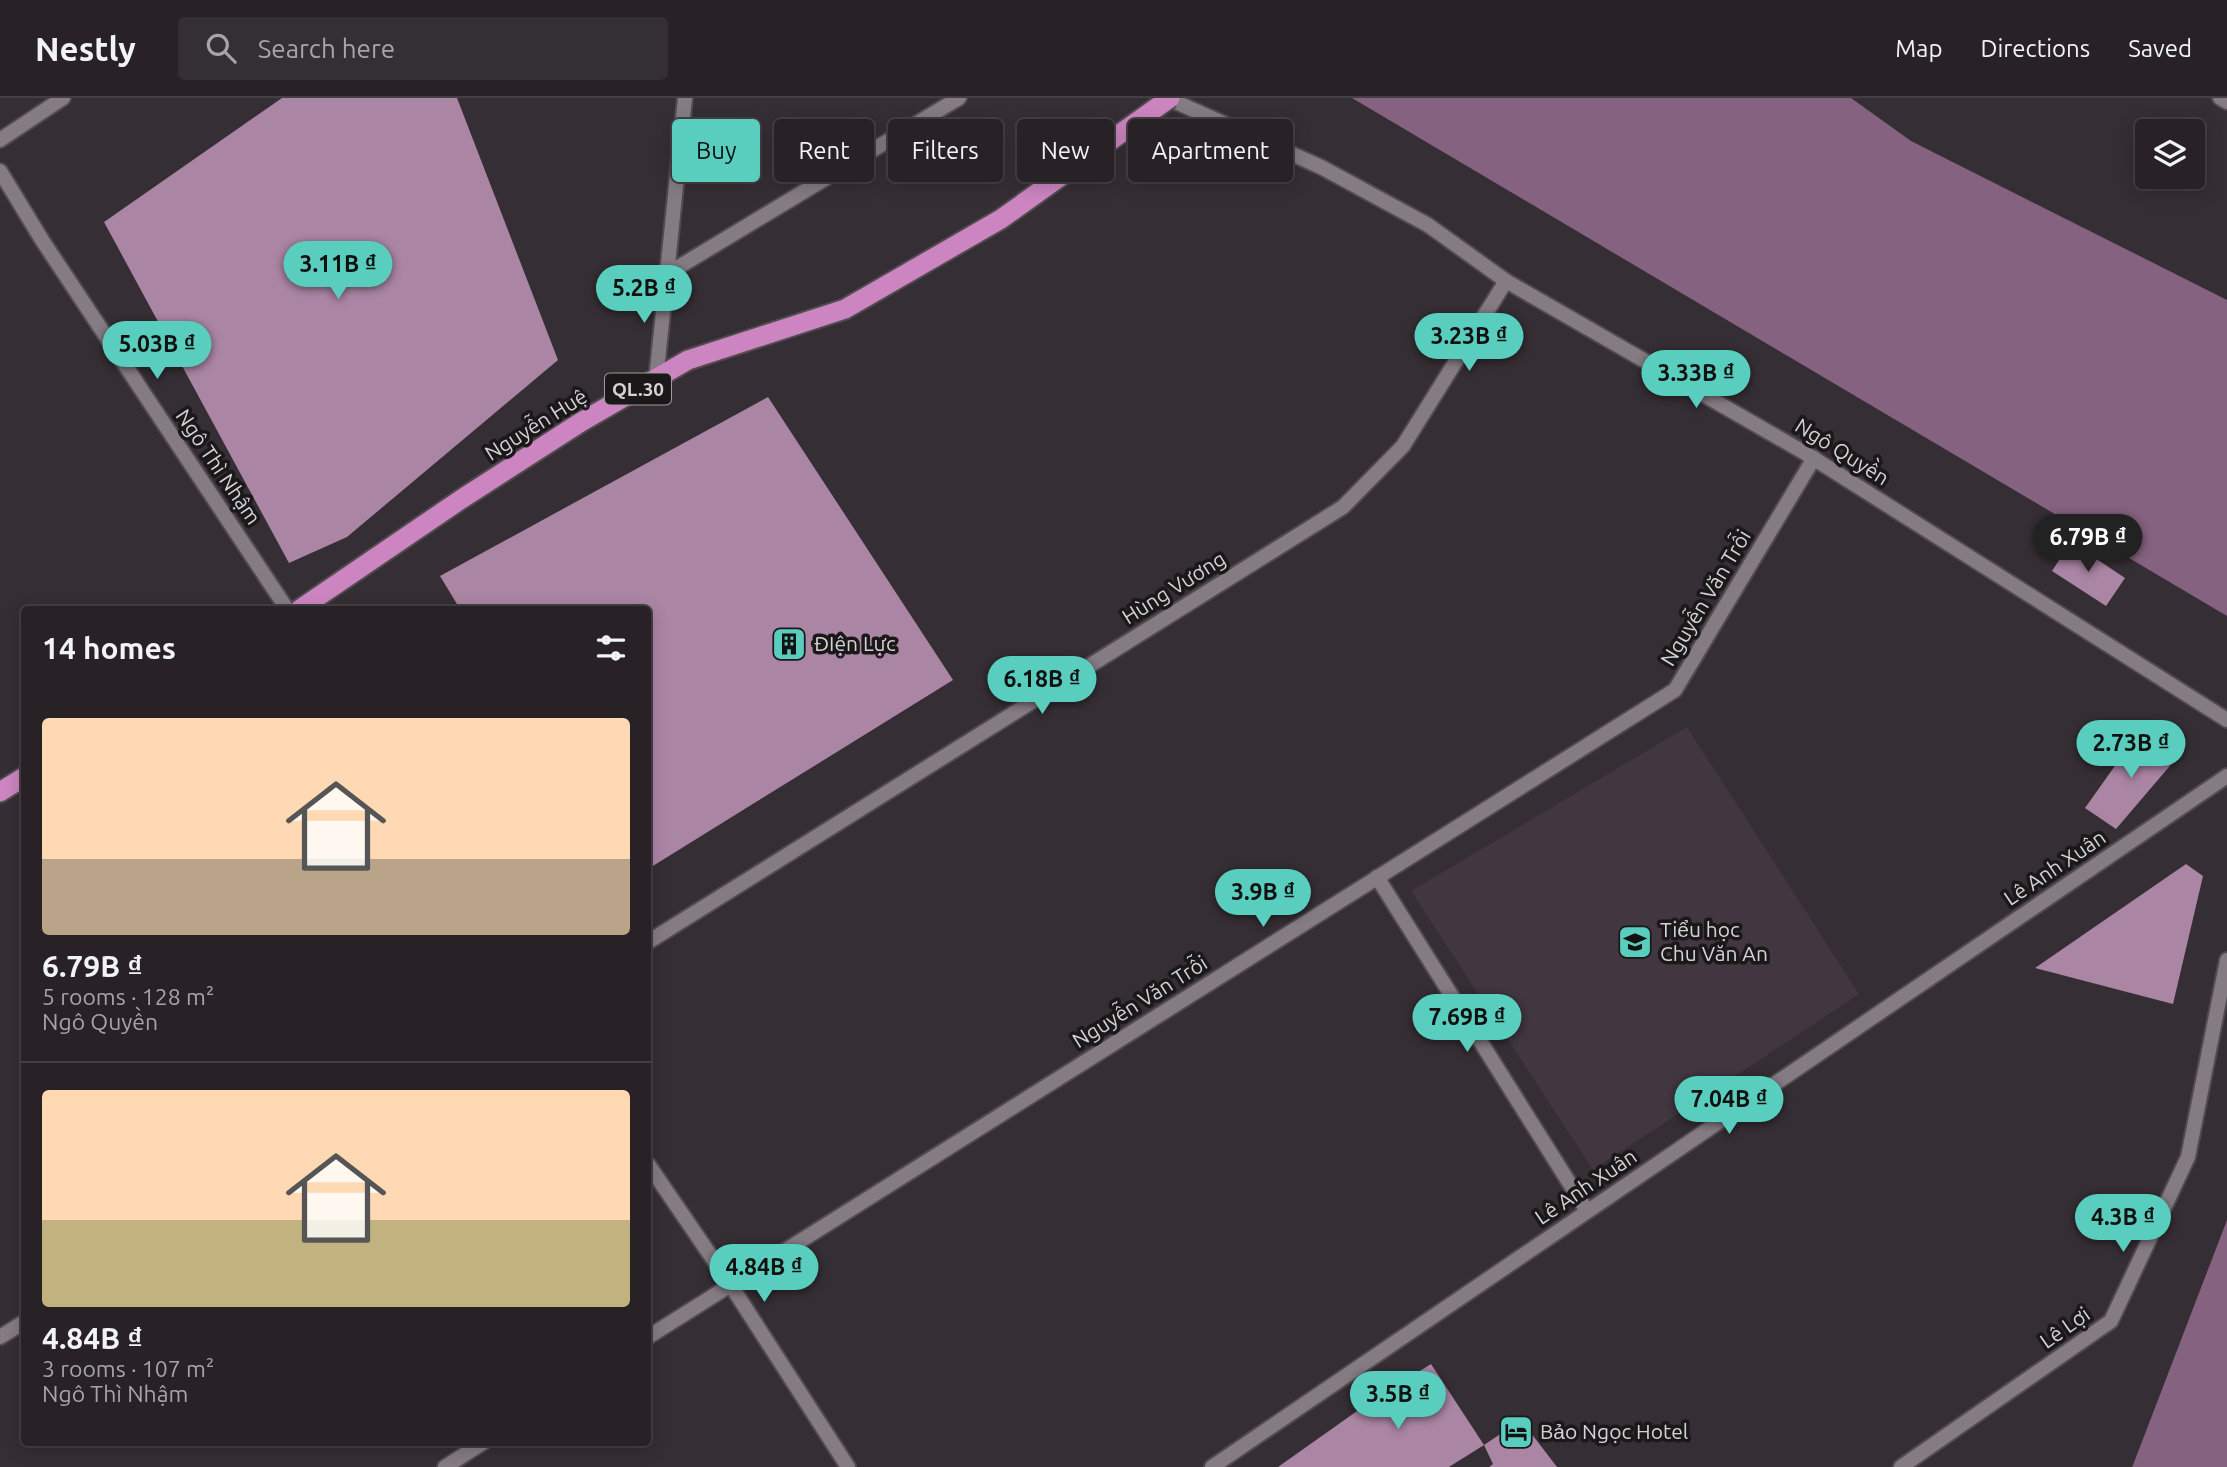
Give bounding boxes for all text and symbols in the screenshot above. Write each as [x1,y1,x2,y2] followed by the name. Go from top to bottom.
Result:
[178,17,668,80] search box
[202,29,240,67] icon: search
[35,30,136,67] text: Nestly
[258,34,395,63] text: Search here
[1895,35,1942,62] text: Map
[1980,35,2090,62] text: Directions
[2128,35,2192,62] text: Saved
[672,119,760,182] chip: Buy
[774,119,874,182] chip: Rent
[888,119,1003,182] chip: Filters
[1017,119,1114,182] chip: New
[1128,119,1293,182] chip: Apartment
[2135,119,2205,189] map controls
[2135,119,2205,189] button: layers
[273,242,403,301] pin: 3.11B ₫
[299,251,377,276] text: 3.11B ₫
[587,266,701,325] pin: 5.2B ₫
[612,275,676,300] text: 5.2B ₫
[1404,314,1534,373] pin: 3.23B ₫
[92,322,222,381] pin: 5.03B ₫
[1430,323,1508,348] text: 3.23B ₫
[118,331,196,356] text: 5.03B ₫
[1631,350,1761,410] pin: 3.33B ₫
[1657,360,1735,385] text: 3.33B ₫
[605,374,671,404] road number: QL.30
[479,382,591,465] street label: Nguyễn Huệ
[172,404,266,529] street label: Ngô Thì Nhậm
[1791,411,1895,489] street label: Ngô Quyền
[2023,514,2153,574] pin: 6.79B ₫
[2049,524,2127,549] text: 6.79B ₫
[1654,525,1755,670] street label: Nguyễn Văn Trỗi
[1117,546,1230,628] street label: Hùng Vương
[770,625,808,663] building icon: ĐIện Lực
[592,629,630,667] icon: filters
[42,631,176,665] text: 14 homes
[814,631,896,655] place label: ĐIện Lực
[977,656,1107,716] pin: 6.18B ₫
[1003,666,1081,691] text: 6.18B ₫
[2066,720,2196,780] pin: 2.73B ₫
[2092,730,2170,755] text: 2.73B ₫
[273,763,399,889] icon: home
[1999,824,2110,910] street label: Lê Anh Xuân
[1206,870,1320,929] pin: 3.9B ₫
[1231,879,1295,904] text: 3.9B ₫
[1660,917,1768,965] place label: Tiểu học Chu Văn An
[1616,923,1654,961] school or university icon: Tiểu học Chu Văn An
[42,949,143,983] text: 6.79B ₫
[1067,949,1211,1052] street label: Nguyễn Văn Trỗi
[42,984,214,1009] text: 5 rooms · 128 m²
[1402,995,1532,1054] pin: 7.69B ₫
[1428,1004,1506,1029] text: 7.69B ₫
[42,1009,158,1034] text: Ngô Quyền
[1664,1076,1794,1136] pin: 7.04B ₫
[1690,1086,1768,1111] text: 7.04B ₫
[273,1135,399,1261] icon: home
[1530,1143,1641,1229] street label: Lê Anh Xuân
[2066,1194,2180,1254] pin: 4.3B ₫
[2091,1204,2155,1229] text: 4.3B ₫
[699,1244,829,1304] pin: 4.84B ₫
[725,1254,803,1279] text: 4.84B ₫
[2035,1302,2094,1353] street label: Lê Lợi
[42,1321,143,1355] text: 4.84B ₫
[42,1356,214,1381] text: 3 rooms · 107 m²
[1341,1372,1455,1431] pin: 3.5B ₫
[42,1381,188,1406] text: Ngô Thì Nhậm
[1366,1381,1430,1406] text: 3.5B ₫
[1497,1413,1535,1451] hotel icon: Bảo Ngọc Hotel
[1540,1419,1688,1443] place label: Bảo Ngọc Hotel

